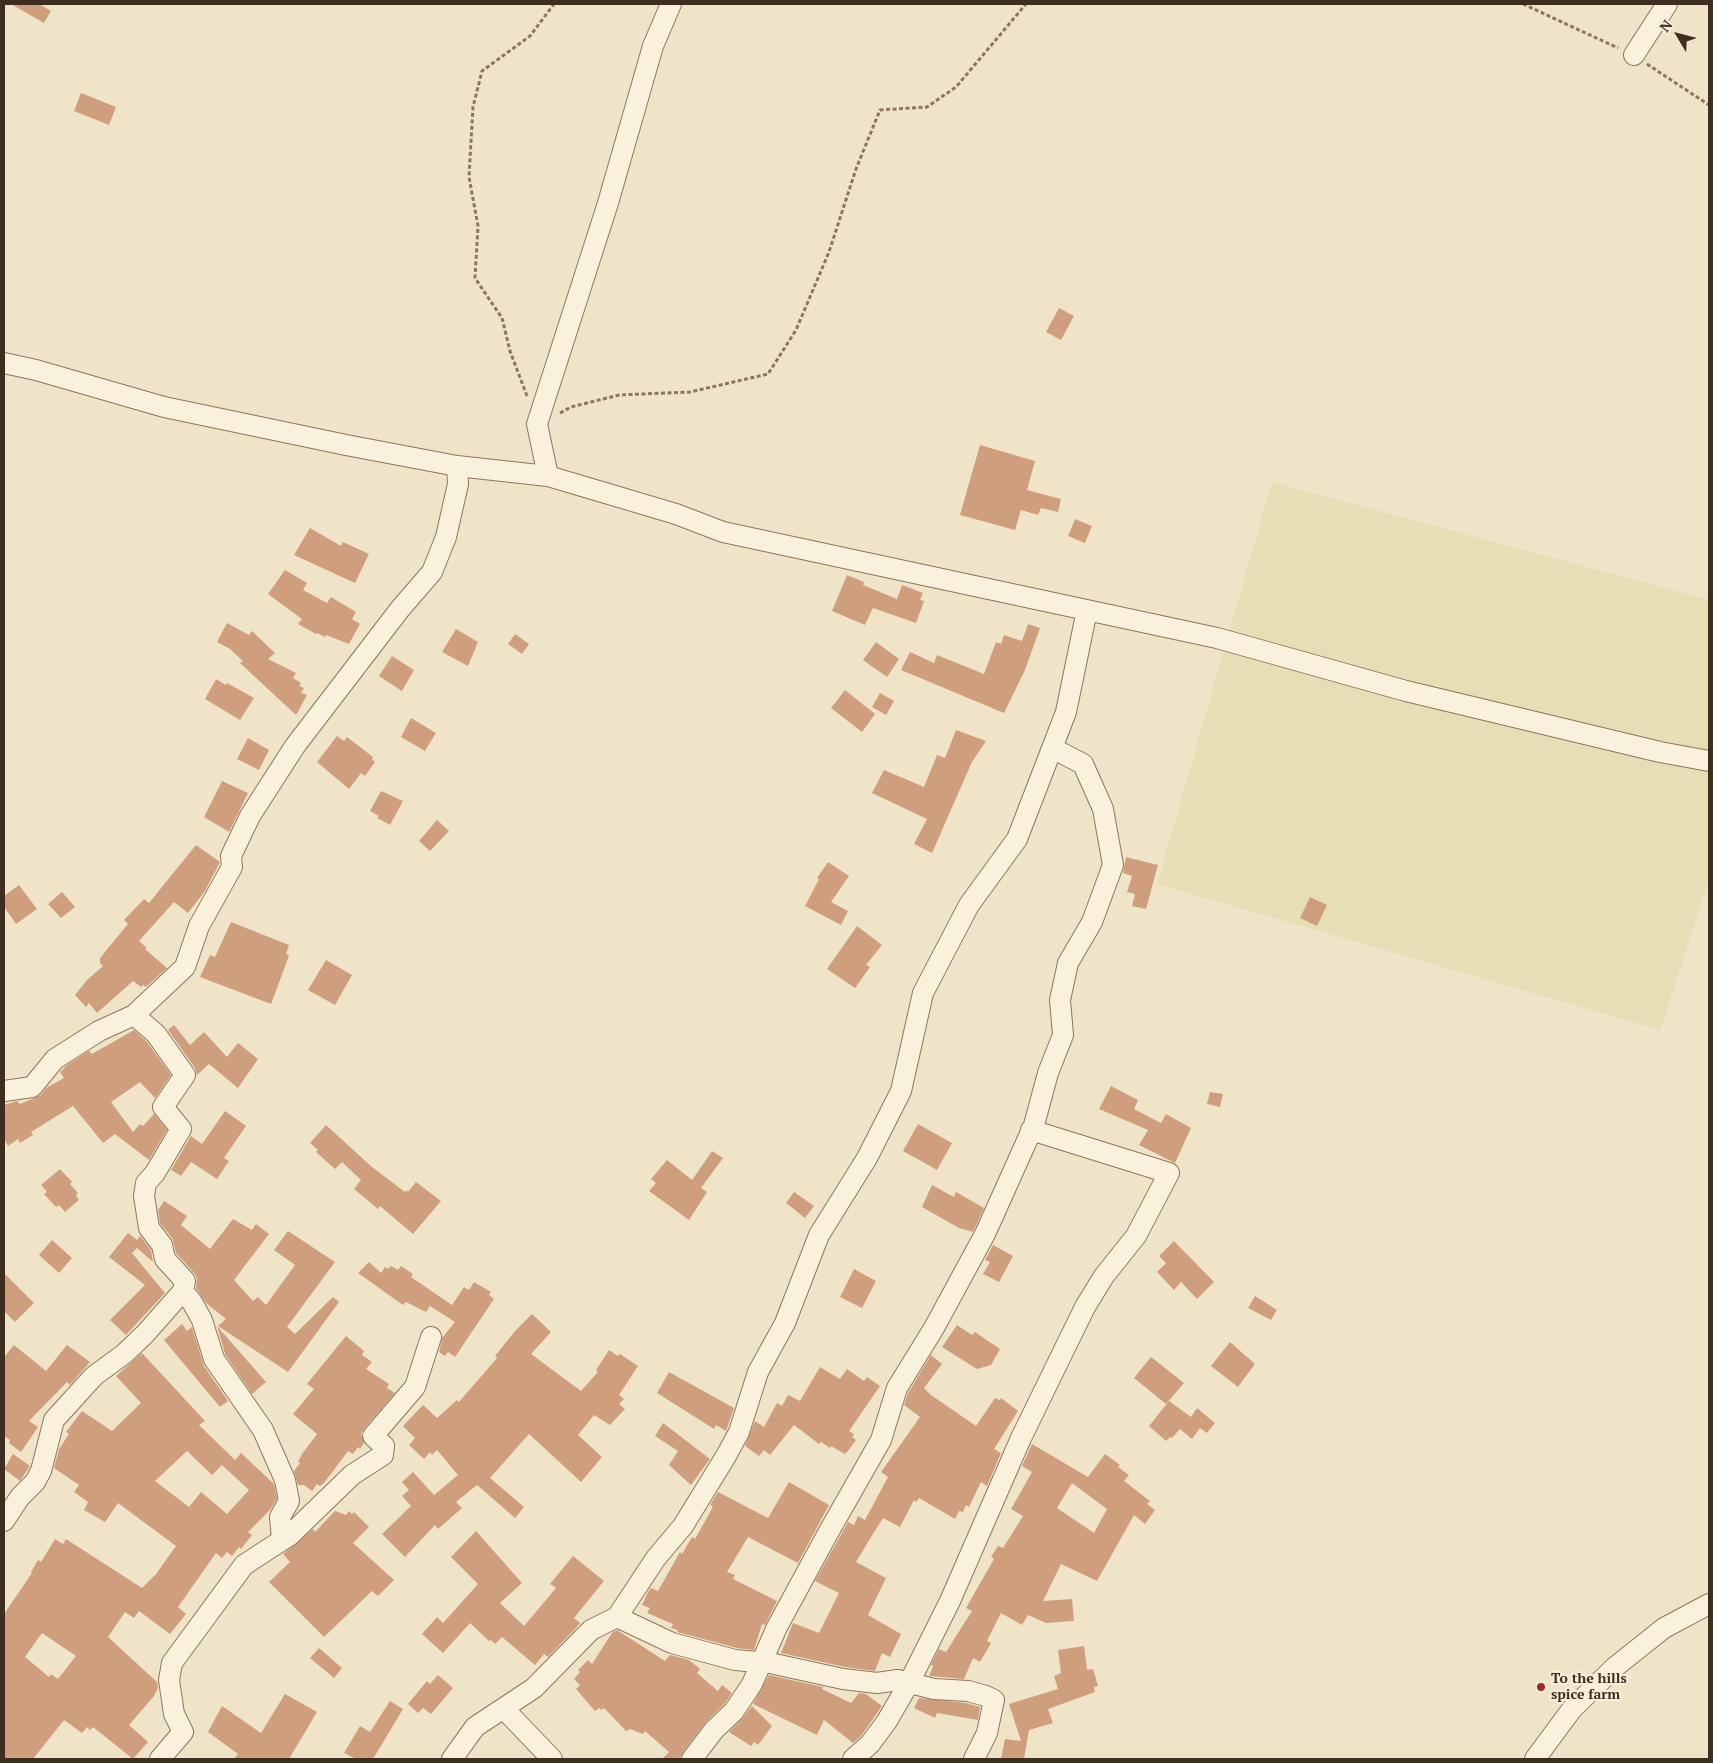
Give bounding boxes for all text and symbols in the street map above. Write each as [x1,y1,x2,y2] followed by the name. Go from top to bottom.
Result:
[1653,10,1703,60] north arrow
[1655,16,1676,36] text: N
[1551,1671,1627,1704] place label: To the hills spice farm
[1535,1681,1547,1693] marker: To the hills spice farm

